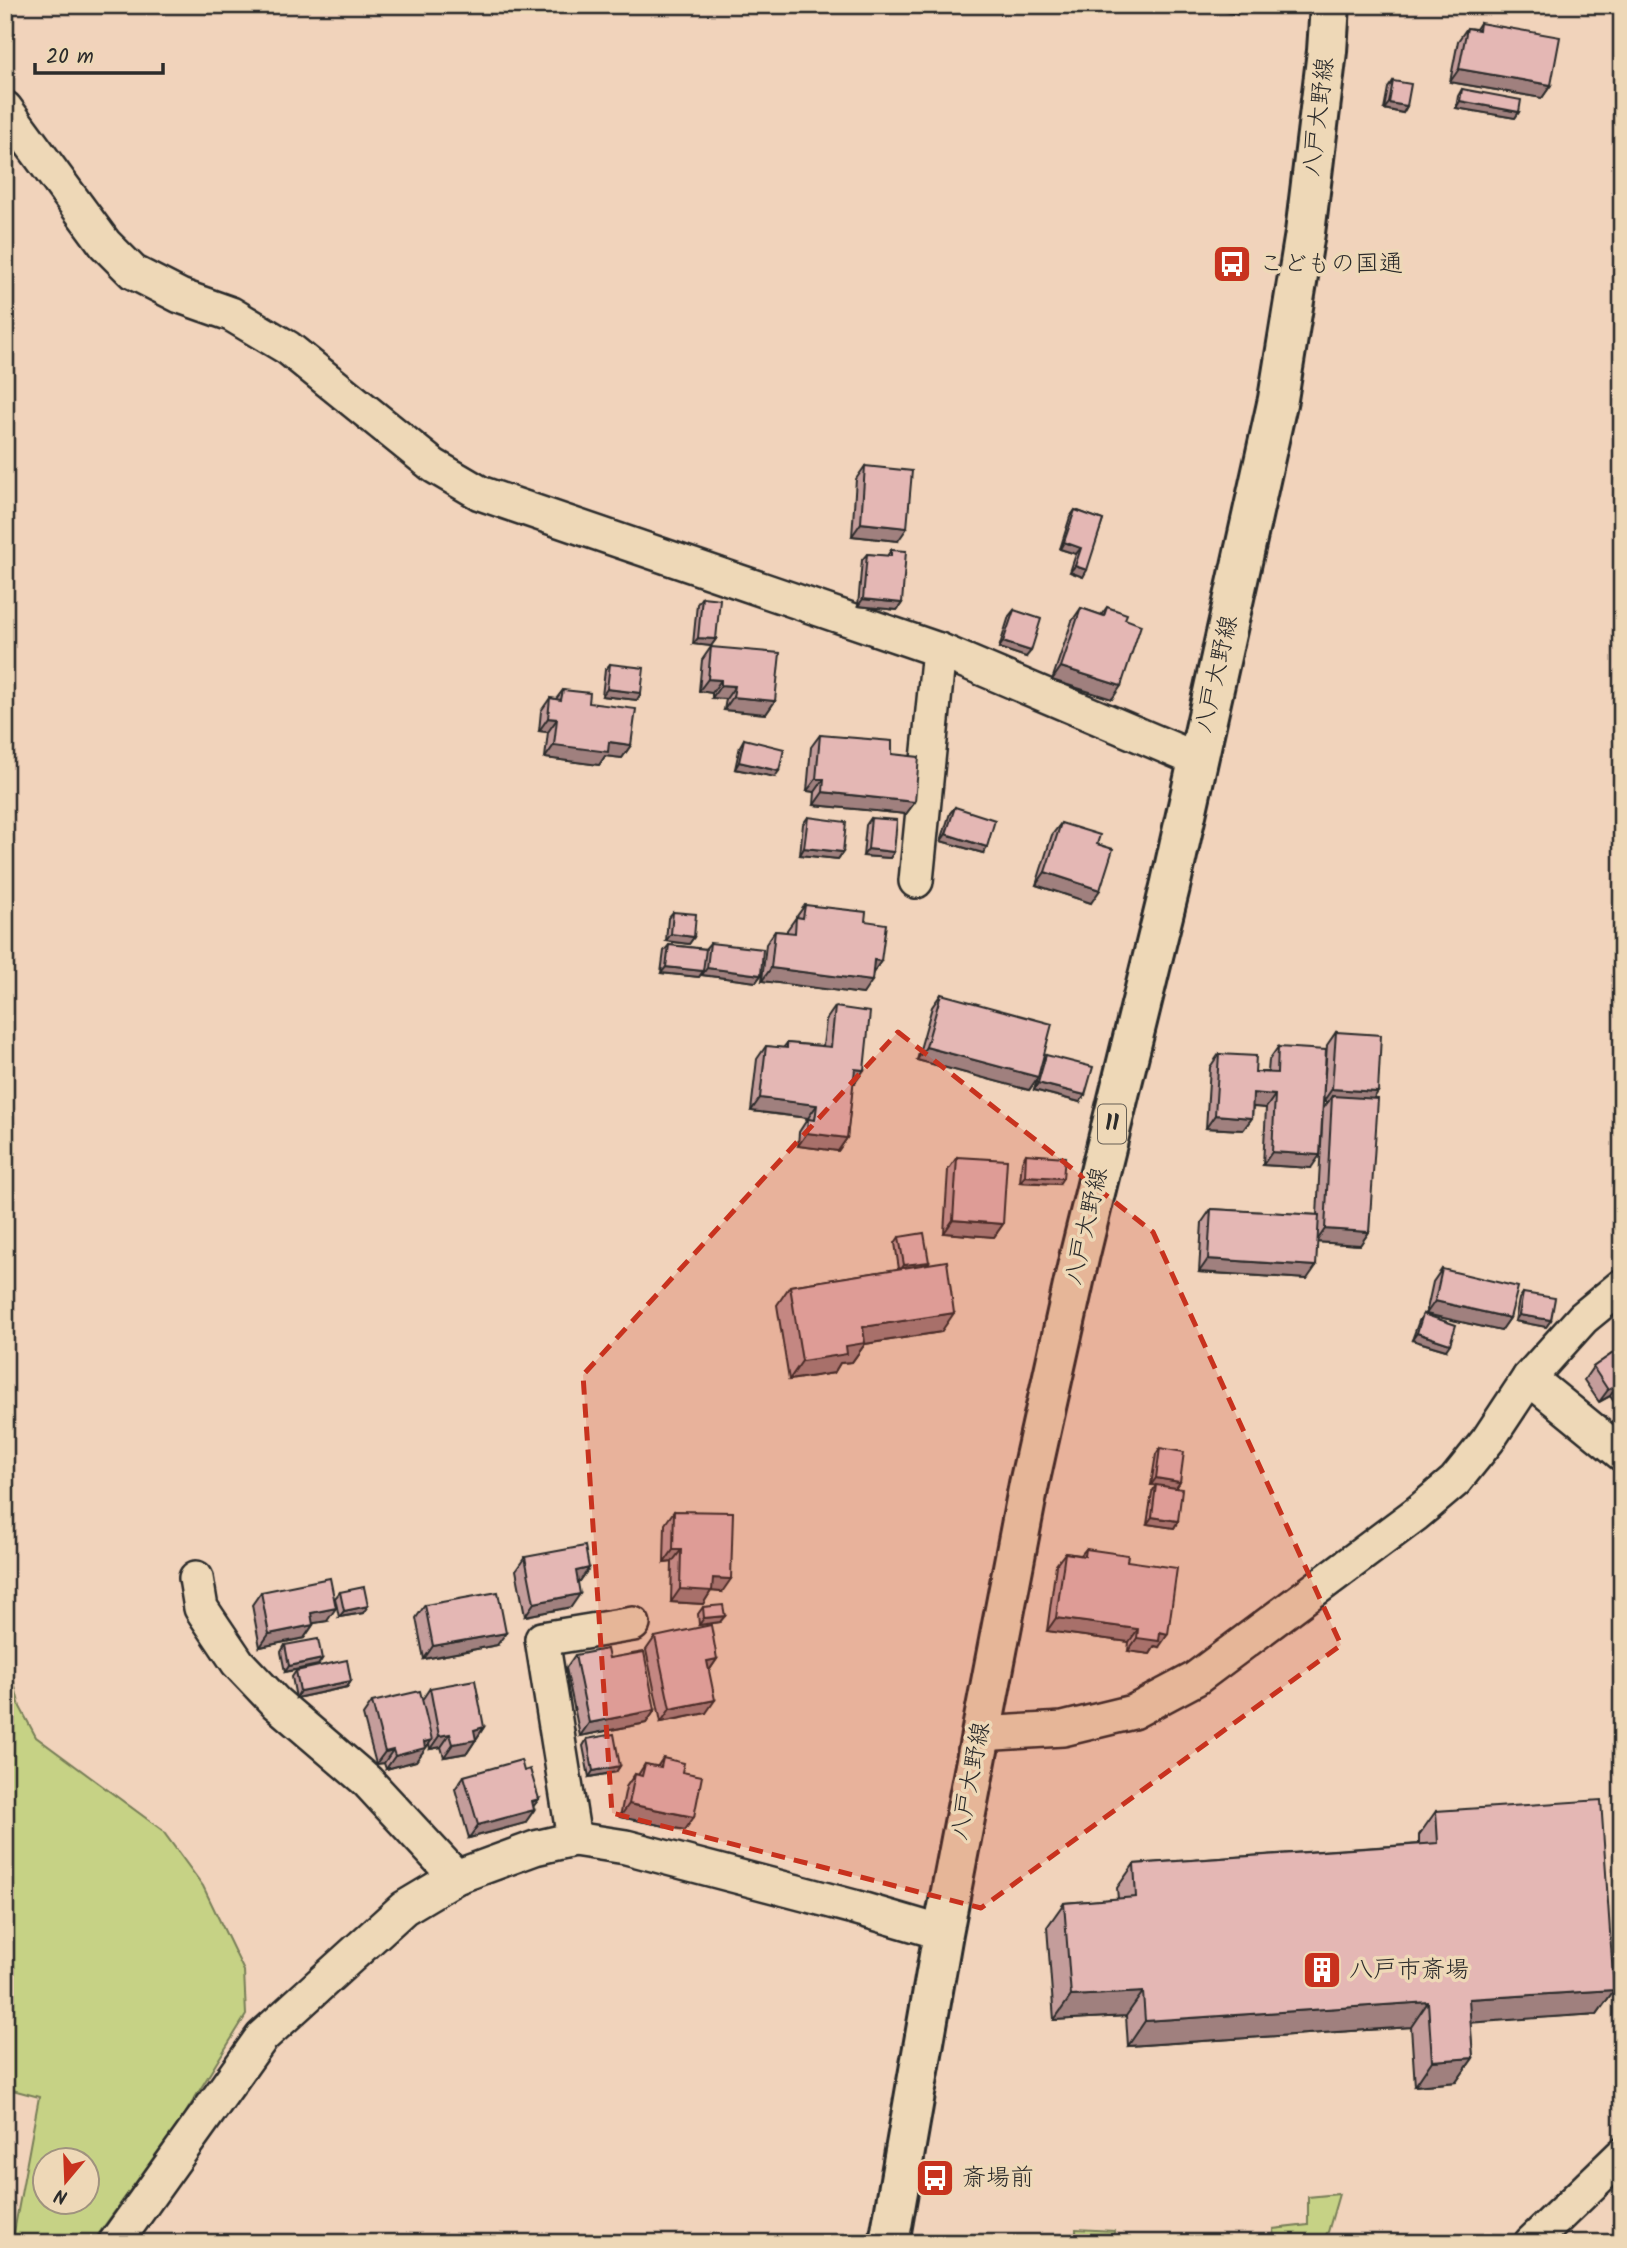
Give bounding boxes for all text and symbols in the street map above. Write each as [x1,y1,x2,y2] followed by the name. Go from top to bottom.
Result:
[35,32,163,76] scale bar
[46,41,94,74] text: 20 m
[1292,55,1346,179] street label: 八戸大野線
[1211,243,1253,285] bus stop icon: こどもの国通
[1259,245,1403,284] place label: こどもの国通
[1185,611,1249,737] street label: 八戸大野線
[1098,1105,1126,1144] road number: 11
[1055,1163,1119,1289] street label: 八戸大野線
[940,1718,1002,1844] street label: 八戸大野線
[1301,1949,1343,1991] building icon: 八戸市斎場
[1349,1951,1469,1990] place label: 八戸市斎場
[32,2146,102,2216] north arrow
[914,2157,956,2199] bus stop icon: 斎場前
[962,2159,1034,2198] place label: 斎場前
[51,2179,72,2211] text: N

